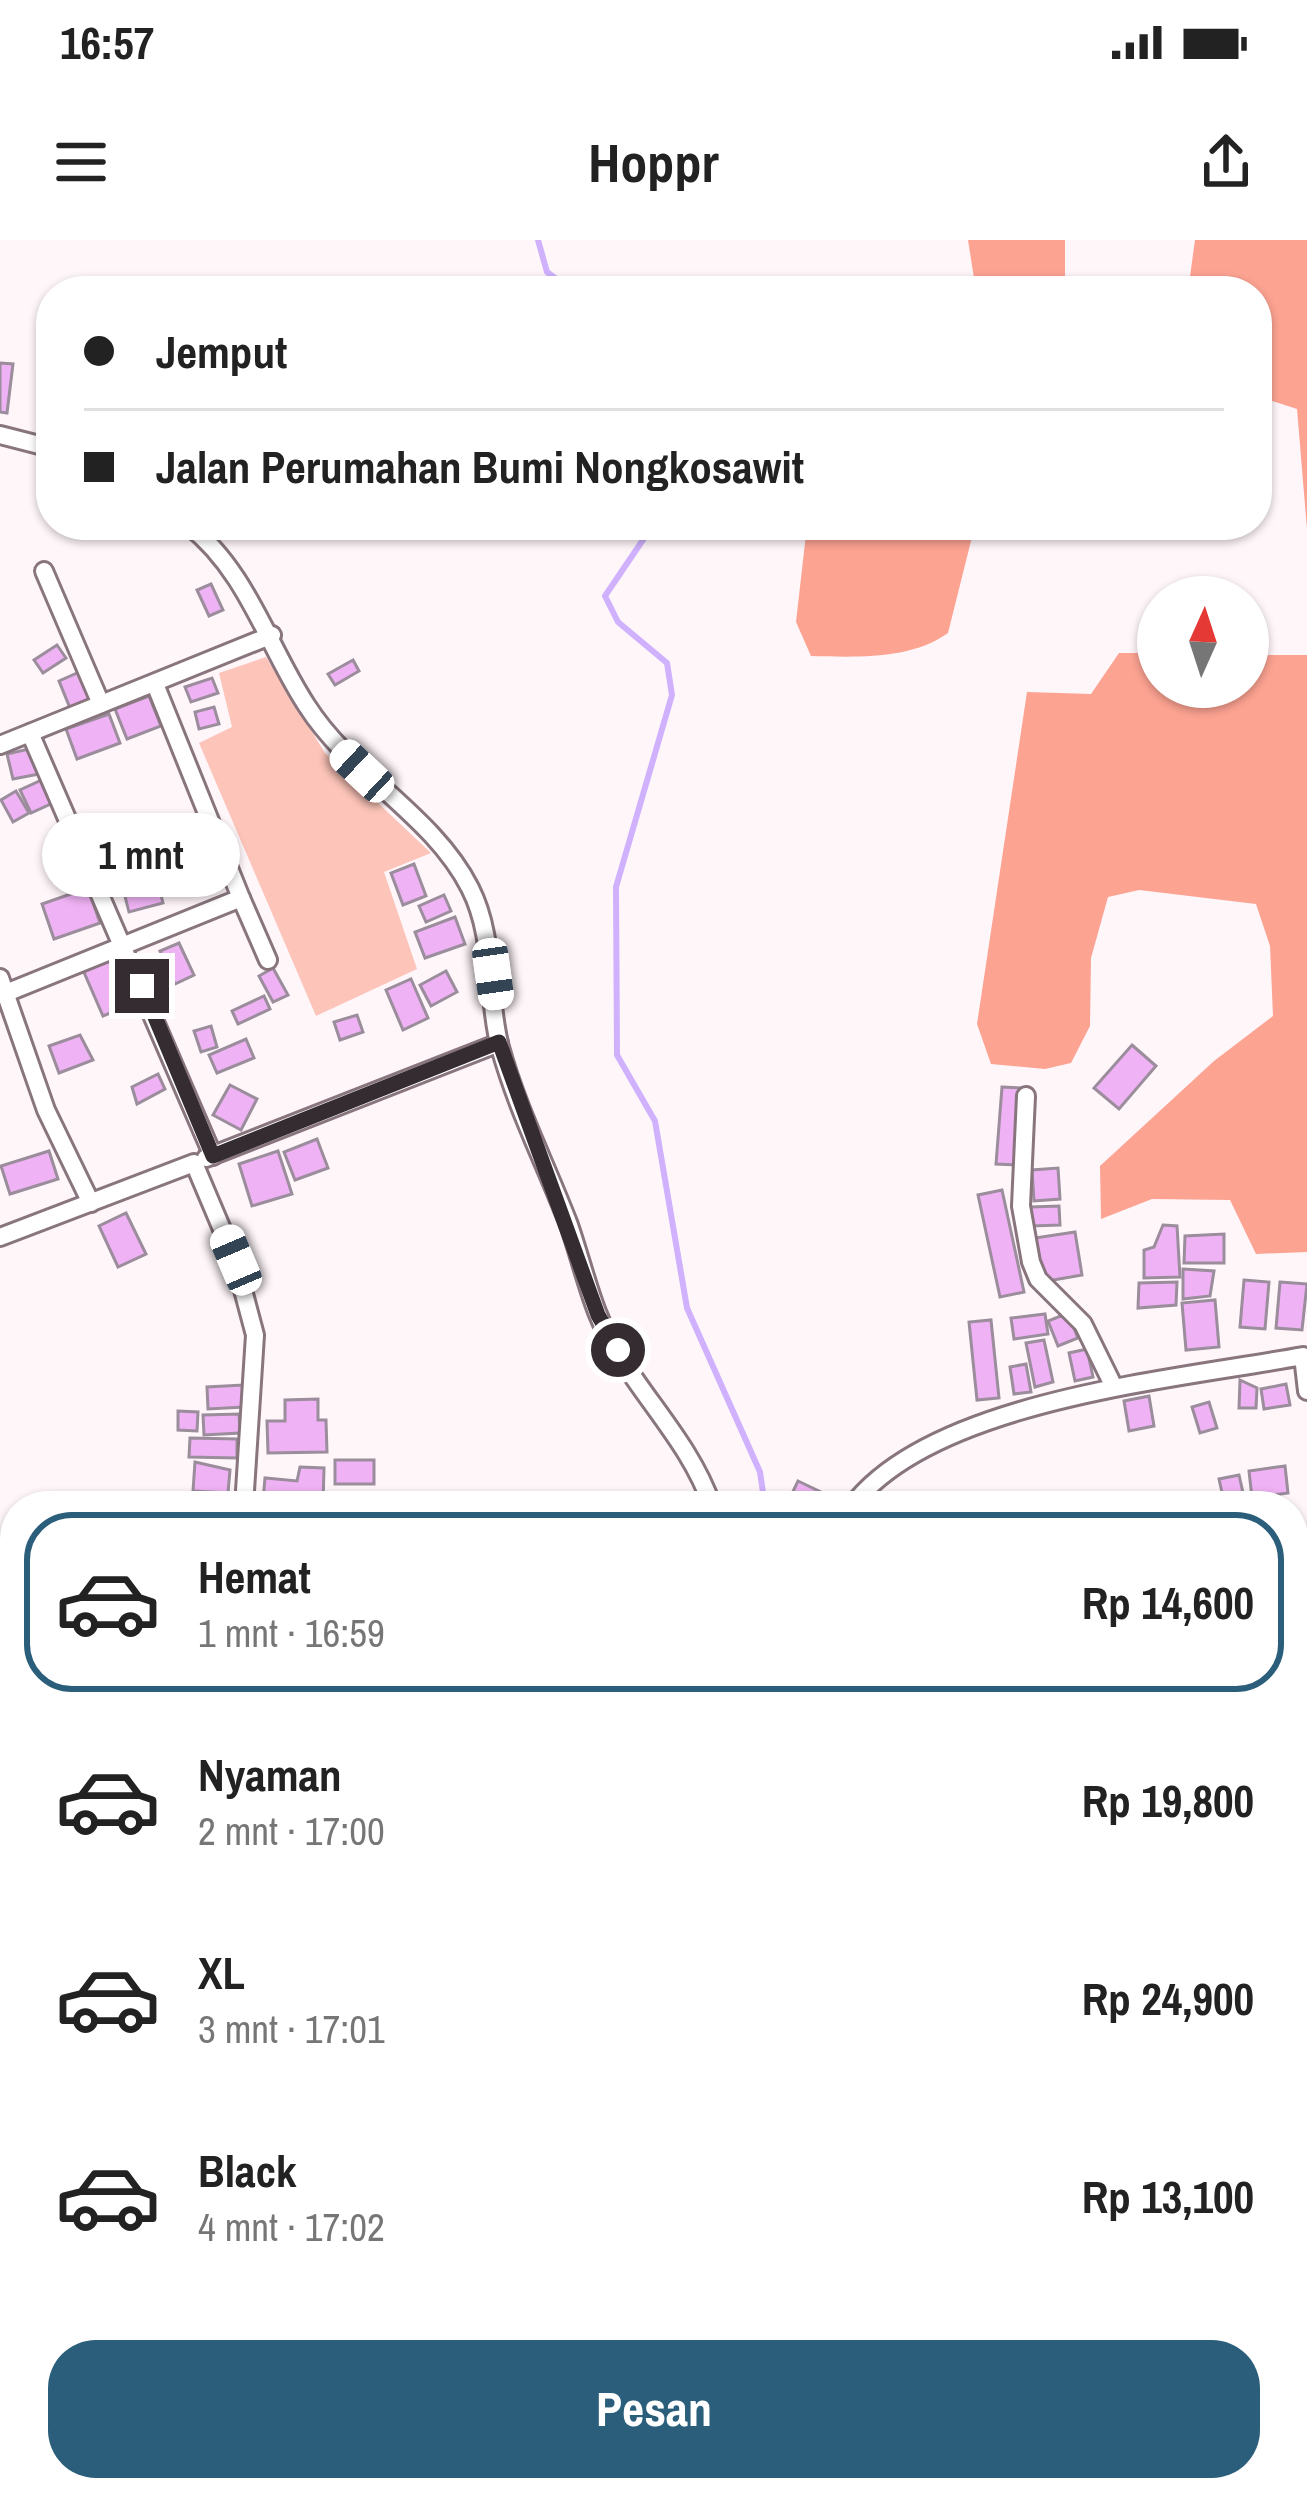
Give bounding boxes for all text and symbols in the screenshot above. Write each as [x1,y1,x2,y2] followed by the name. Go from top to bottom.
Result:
[60,12,154,73] text: 16:57
[588,126,719,199] text: Hoppr
[48,129,114,195] icon: menu
[1193,129,1259,195] icon: share
[156,321,287,382] text: Jemput
[156,436,804,497] text: Jalan Perumahan Bumi Nongkosawit
[1137,576,1269,708] north arrow
[1137,576,1269,708] map controls
[323,733,401,809] car
[43,812,241,896] callout: 1 mnt
[98,829,184,881] text: 1 mnt
[470,936,516,1012] car
[115,959,169,1013] route end
[205,1220,267,1300] car
[591,1323,645,1377] route start
[198,1546,311,1607] text: Hemat
[54,1548,162,1656] icon: car
[1082,1572,1254,1633] text: Rp 14,600
[198,1607,385,1659] text: 1 mnt · 16:59
[198,1744,342,1805] text: Nyaman
[54,1746,162,1854] icon: car
[1082,1770,1254,1831] text: Rp 19,800
[198,1805,385,1857] text: 2 mnt · 17:00
[198,1942,245,2003] text: XL
[54,1944,162,2052] icon: car
[1082,1968,1254,2029] text: Rp 24,900
[198,2003,385,2055] text: 3 mnt · 17:01
[198,2140,296,2201] text: Black
[54,2142,162,2250] icon: car
[1082,2166,1254,2227] text: Rp 13,100
[198,2201,385,2253] text: 4 mnt · 17:02
[48,2340,1260,2478] button: Pesan

